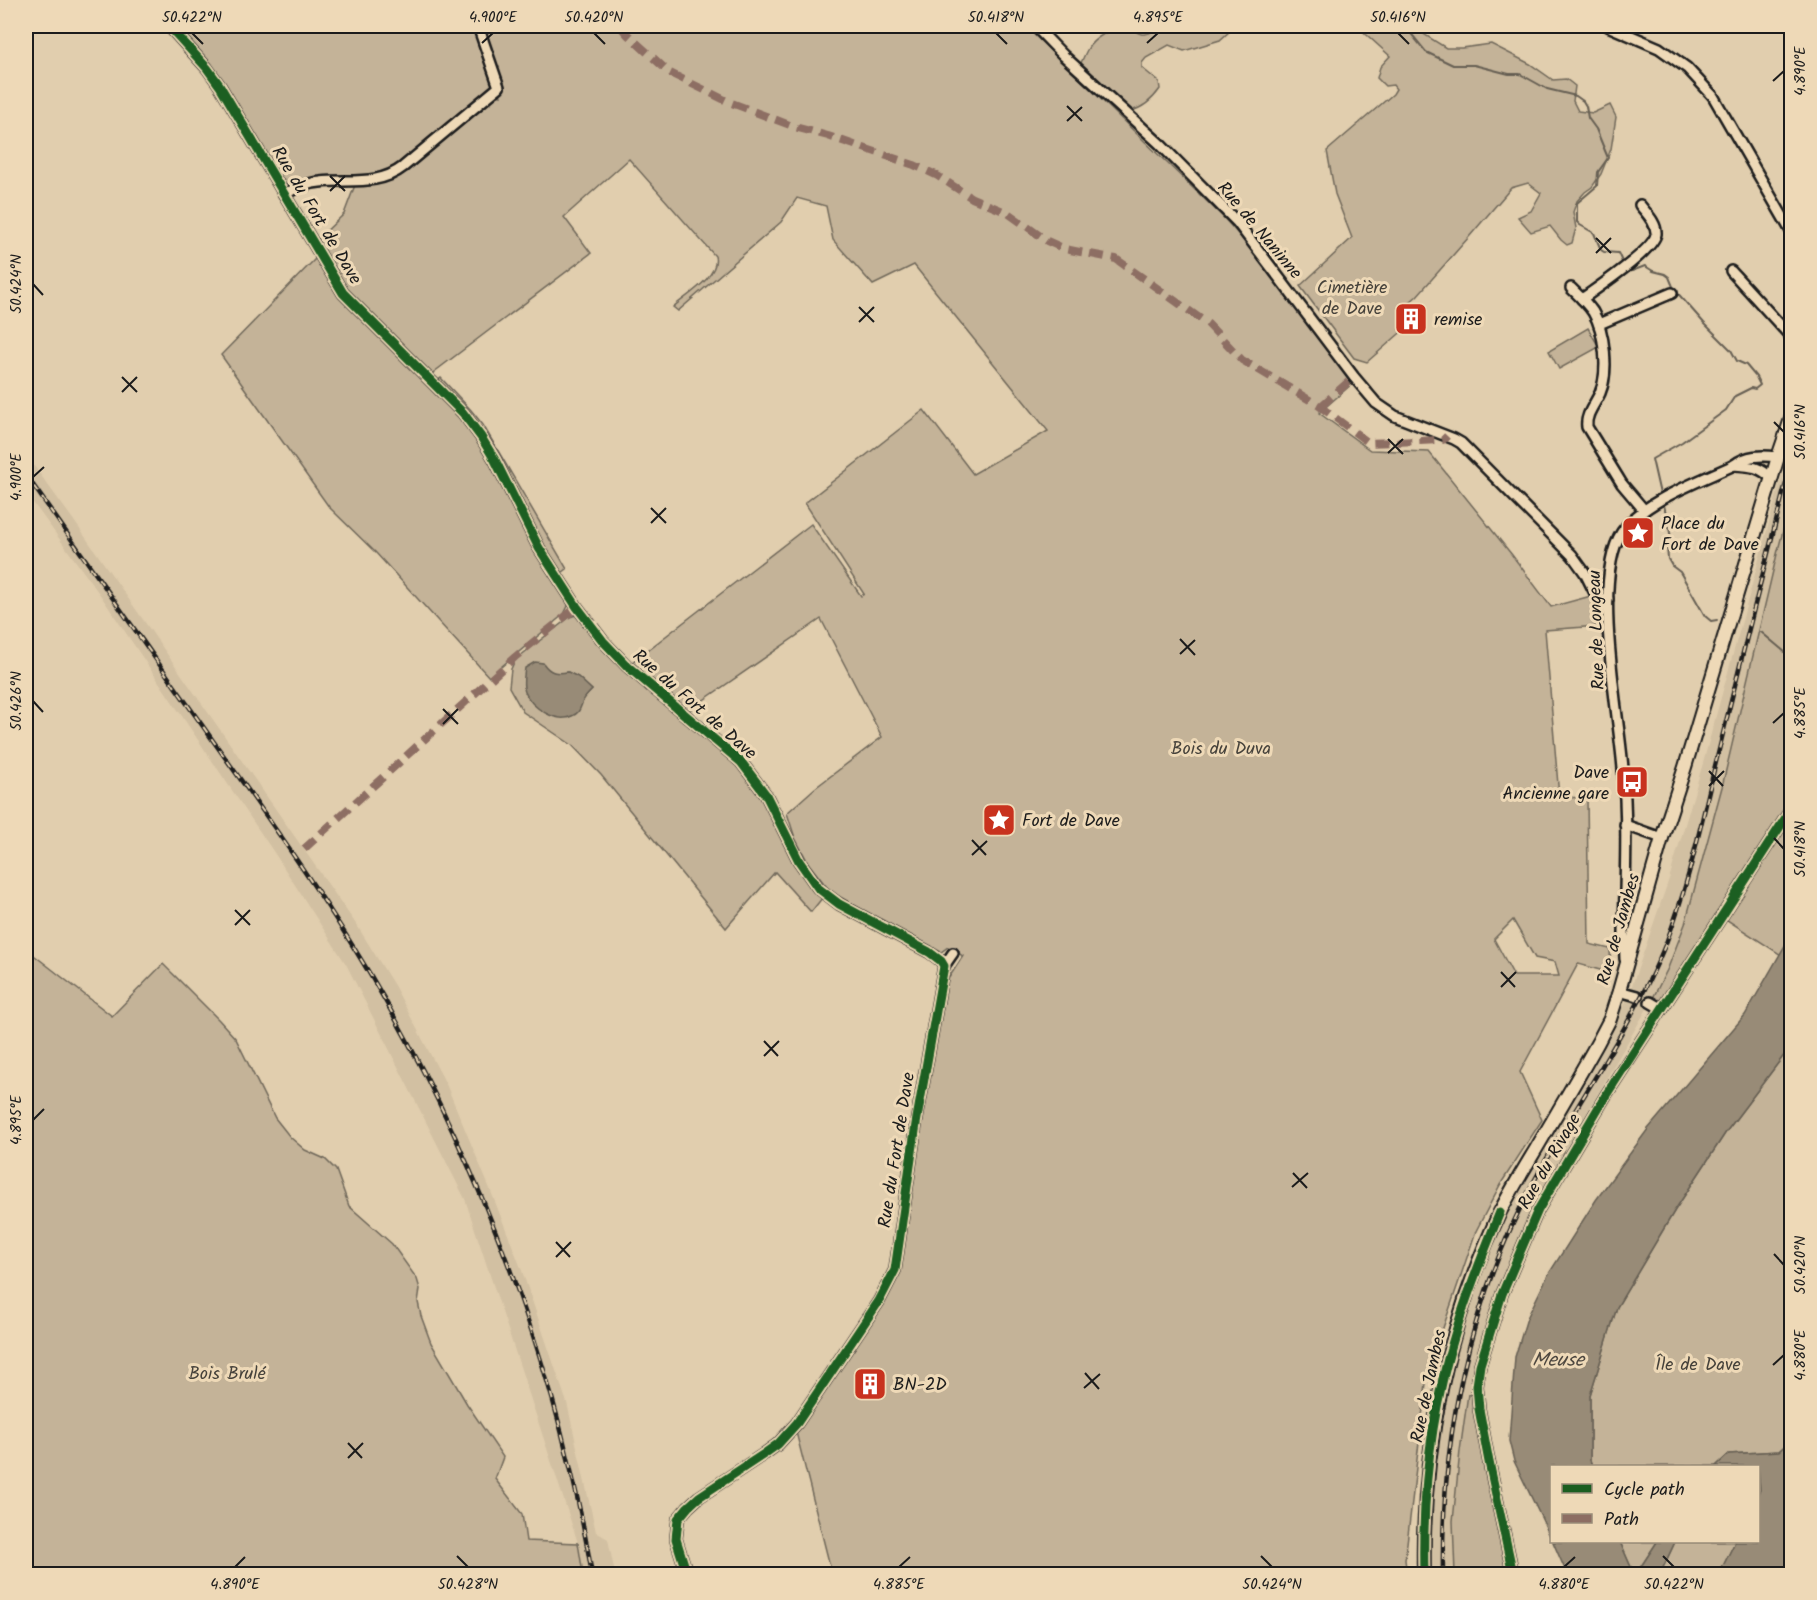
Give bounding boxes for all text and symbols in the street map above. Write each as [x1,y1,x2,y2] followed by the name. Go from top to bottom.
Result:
[162,6,222,30] text: 50.422°N
[469,6,518,30] text: 4.900°E
[565,6,623,30] text: 50.420°N
[968,6,1024,30] text: 50.418°N
[1133,6,1184,30] text: 4.895°E
[1370,6,1426,30] text: 50.416°N
[1789,45,1813,96] text: 4.890°E
[263,141,369,291] street label: Rue du Fort de Dave
[1209,175,1309,286] street label: Rue de Naninne
[5,254,29,314] text: 50.424°N
[1317,274,1387,324] park label: Cimetière de Dave
[1393,301,1429,337] building icon: remise
[1434,306,1482,335] place label: remise
[1789,404,1813,460] text: 50.416°N
[5,452,29,501] text: 4.900°E
[1661,510,1759,560] place label: Place du Fort de Dave
[1620,515,1656,551] place icon: Place du Fort de Dave
[1581,569,1614,690] street label: Rue de Longeau
[625,643,763,768] street label: Rue du Fort de Dave
[5,671,29,731] text: 50.426°N
[1789,686,1813,739] text: 4.885°E
[1171,735,1271,764] park label: Bois du Duva
[1503,759,1609,809] place label: Dave Ancienne gare
[1614,764,1650,800] bus stop icon: Dave Ancienne gare
[981,802,1017,838] place icon: Fort de Dave
[1022,807,1120,836] place label: Fort de Dave
[1789,821,1813,877] text: 50.418°N
[1590,870,1649,989] street label: Rue de Jambes
[871,1070,924,1230] street label: Rue du Fort de Dave
[5,1094,29,1145] text: 4.895°E
[1511,1108,1590,1215] street label: Rue du Rivage
[1789,1236,1813,1294] text: 50.420°N
[1403,1327,1456,1446] street label: Rue de Jambes
[1789,1328,1813,1381] text: 4.880°E
[1532,1345,1586,1377] water label: Meuse
[1655,1351,1741,1380] park label: Île de Dave
[188,1360,267,1389] park label: Bois Brulé
[852,1366,888,1402] building icon: BN-2D
[893,1371,947,1400] place label: BN-2D
[1550,1465,1760,1543] legend
[1604,1476,1685,1505] text: Cycle path
[1604,1506,1639,1535] text: Path
[210,1573,261,1597] text: 4.890°E
[438,1573,498,1597] text: 50.428°N
[873,1573,926,1597] text: 4.885°E
[1242,1573,1302,1597] text: 50.424°N
[1538,1573,1591,1597] text: 4.880°E
[1644,1573,1704,1597] text: 50.422°N

